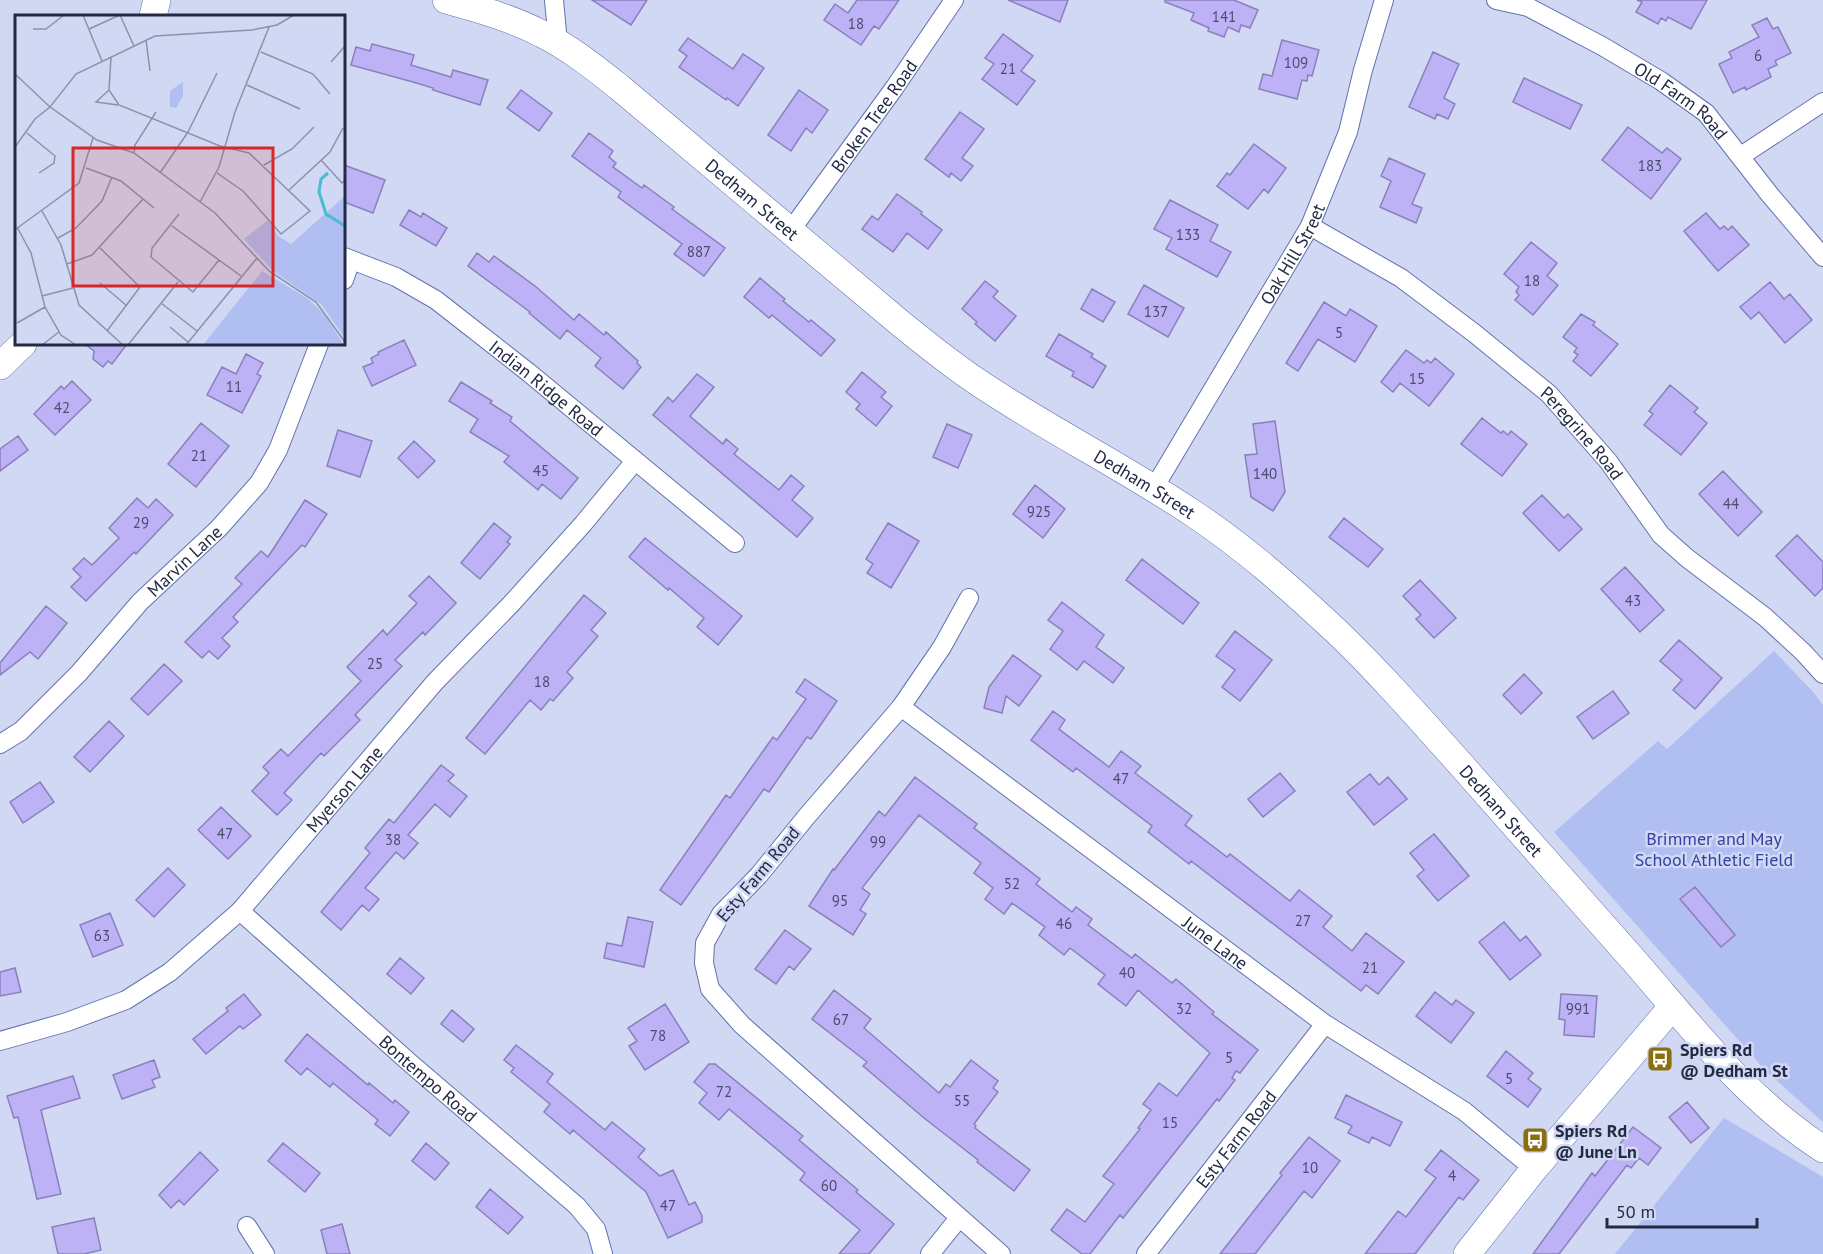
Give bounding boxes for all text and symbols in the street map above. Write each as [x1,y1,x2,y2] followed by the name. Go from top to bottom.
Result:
[1212,7,1236,26] house number: 141
[848,14,864,33] house number: 18
[15,15,345,345] inset map
[1754,46,1762,65] house number: 6
[1284,53,1308,72] house number: 109
[825,55,922,177] street label: Broken Tree Road
[1630,56,1733,144] street label: Old Farm Road
[1000,59,1016,78] house number: 21
[701,153,804,245] street label: Dedham Street
[1638,156,1662,175] house number: 183
[1255,200,1329,308] street label: Oak Hill Street
[1176,225,1200,244] house number: 133
[687,242,711,261] house number: 887
[1524,271,1540,290] house number: 18
[1144,302,1168,321] house number: 137
[1335,323,1343,342] house number: 5
[485,335,608,441] street label: Indian Ridge Road
[1409,369,1425,388] house number: 15
[226,377,242,396] house number: 11
[1536,381,1629,484] street label: Peregrine Road
[54,398,70,417] house number: 42
[1090,444,1200,523] street label: Dedham Street
[191,446,207,465] house number: 21
[533,461,549,480] house number: 45
[1253,464,1277,483] house number: 140
[1723,494,1739,513] house number: 44
[1027,502,1051,521] house number: 925
[133,513,149,532] house number: 29
[142,520,227,601] street label: Marvin Lane
[1625,591,1641,610] house number: 43
[367,654,383,673] house number: 25
[534,672,550,691] house number: 18
[301,741,387,837] street label: Myerson Lane
[1455,760,1548,861] street label: Dedham Street
[1113,769,1129,788] house number: 47
[711,822,805,926] street label: Esty Farm Road
[217,824,233,843] house number: 47
[1635,827,1793,871] park label: Brimmer and May School Athletic Field
[385,830,401,849] house number: 38
[870,832,886,851] house number: 99
[1004,874,1020,893] house number: 52
[832,891,848,910] house number: 95
[1178,910,1253,974] street label: June Lane
[1295,911,1311,930] house number: 27
[1056,914,1072,933] house number: 46
[94,926,110,945] house number: 63
[1362,958,1378,977] house number: 21
[1119,963,1135,982] house number: 40
[1176,999,1192,1018] house number: 32
[1566,999,1590,1018] house number: 991
[833,1010,849,1029] house number: 67
[650,1026,666,1045] house number: 78
[375,1030,482,1127] street label: Bontempo Road
[1680,1038,1788,1082] place label: Spiers Rd @ Dedham St
[1645,1044,1675,1074] bus stop icon: Spiers Rd @ Dedham St
[1225,1048,1233,1067] house number: 5
[1505,1069,1513,1088] house number: 5
[716,1082,732,1101] house number: 72
[1190,1085,1281,1192] street label: Esty Farm Road
[954,1091,970,1110] house number: 55
[1162,1113,1178,1132] house number: 15
[1555,1119,1637,1163] place label: Spiers Rd @ June Ln
[1520,1125,1550,1155] bus stop icon: Spiers Rd @ June Ln
[1302,1158,1318,1177] house number: 10
[1448,1166,1456,1185] house number: 4
[821,1176,837,1195] house number: 60
[1607,1191,1757,1229] scale bar
[660,1196,676,1215] house number: 47
[1616,1200,1655,1223] text: 50 m

